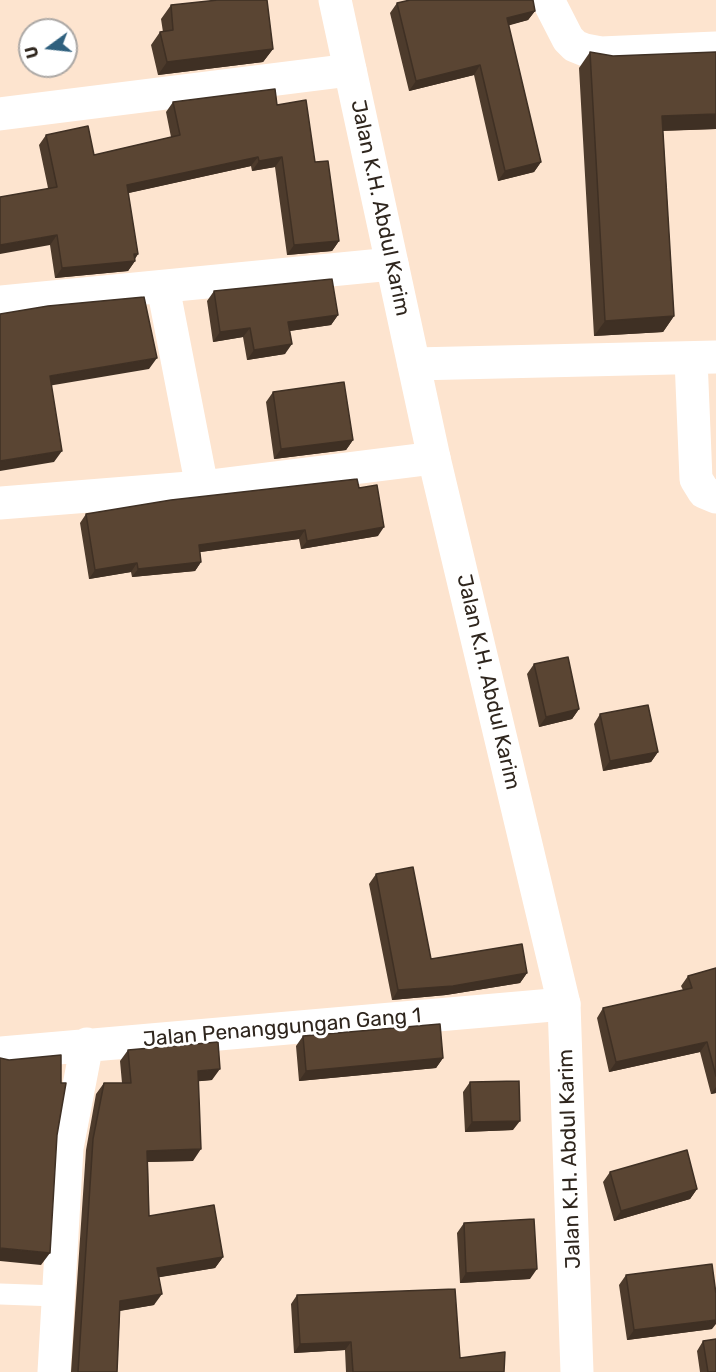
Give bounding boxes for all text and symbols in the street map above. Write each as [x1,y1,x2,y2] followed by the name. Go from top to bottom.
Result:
[18,18,78,78] north arrow
[21,44,43,60] text: U
[345,98,415,318] street label: Jalan K.H. Abdul Karim
[451,572,525,792] street label: Jalan K.H. Abdul Karim
[142,1003,422,1053] street label: Jalan Penanggungan Gang 1
[554,1049,586,1269] street label: Jalan K.H. Abdul Karim

